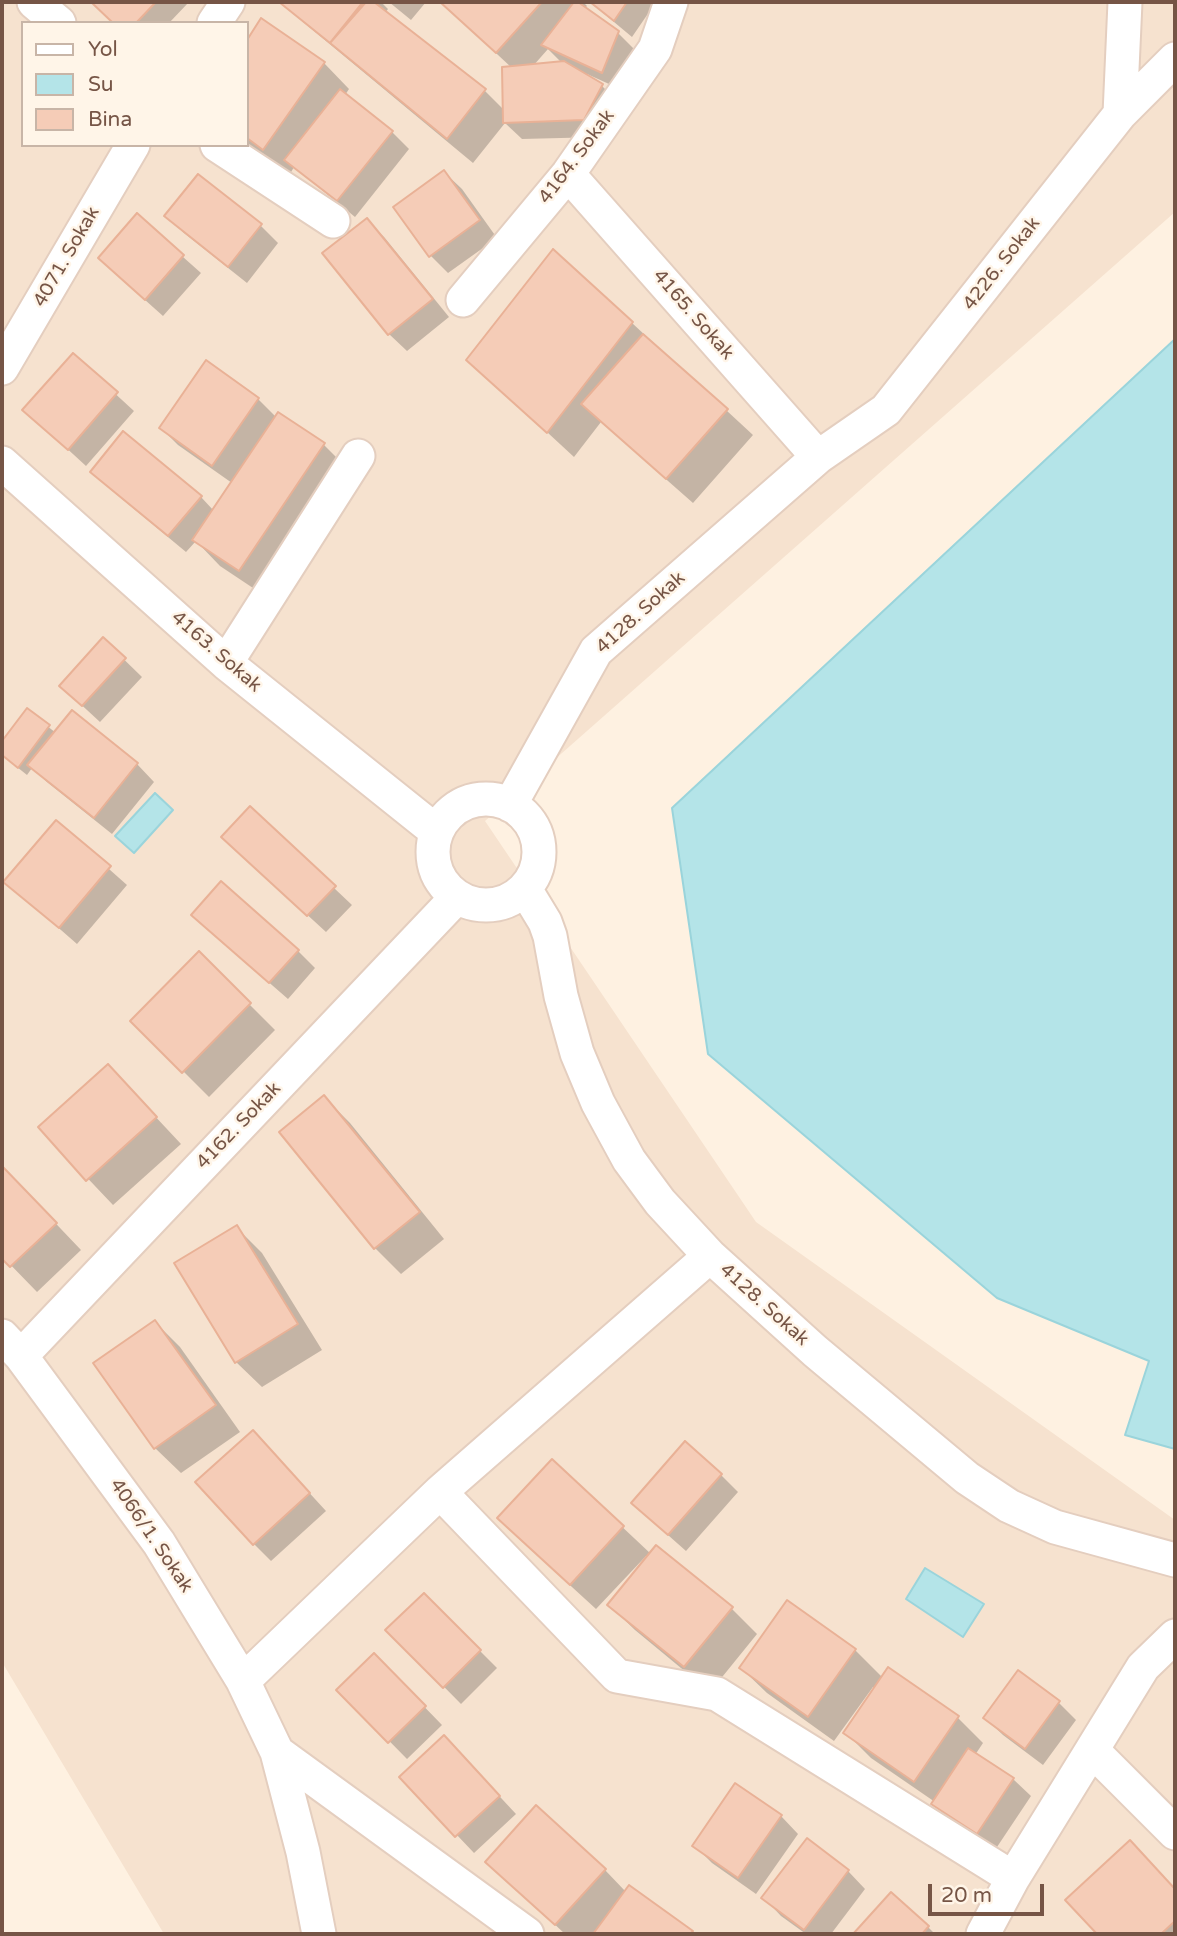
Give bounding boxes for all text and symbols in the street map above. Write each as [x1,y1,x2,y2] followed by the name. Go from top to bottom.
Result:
[21,21,248,147] legend
[88,37,118,62] text: Yol
[88,72,114,97] text: Su
[534,105,620,209] street label: 4164. Sokak
[88,107,132,132] text: Bina
[29,203,105,311] street label: 4071. Sokak
[959,213,1045,315] street label: 4226. Sokak
[648,265,738,365] street label: 4165. Sokak
[592,567,690,659] street label: 4128. Sokak
[166,607,266,697] street label: 4163. Sokak
[192,1078,286,1174] street label: 4162. Sokak
[715,1259,813,1351] street label: 4128. Sokak
[105,1475,197,1597] street label: 4066/1. Sokak
[932,1870,1048,1914] scale bar
[941,1883,992,1908] text: 20 m

